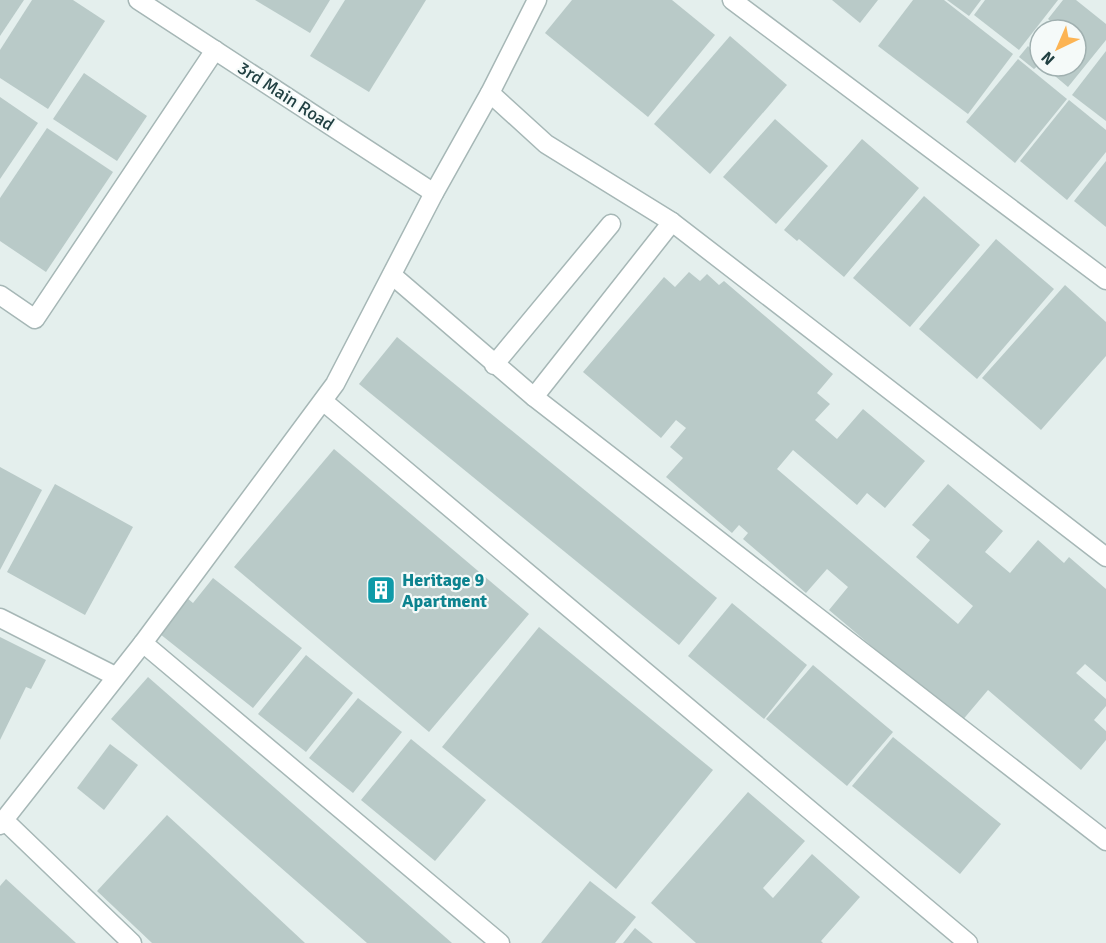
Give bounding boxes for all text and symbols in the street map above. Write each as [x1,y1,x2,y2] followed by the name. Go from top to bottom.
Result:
[1028,18,1088,78] north arrow
[1037,47,1059,69] text: N
[234,57,338,135] street label: 3rd Main Road
[402,569,487,612] place label: Heritage 9 Apartment
[365,574,397,606] building icon: Heritage 9 Apartment

